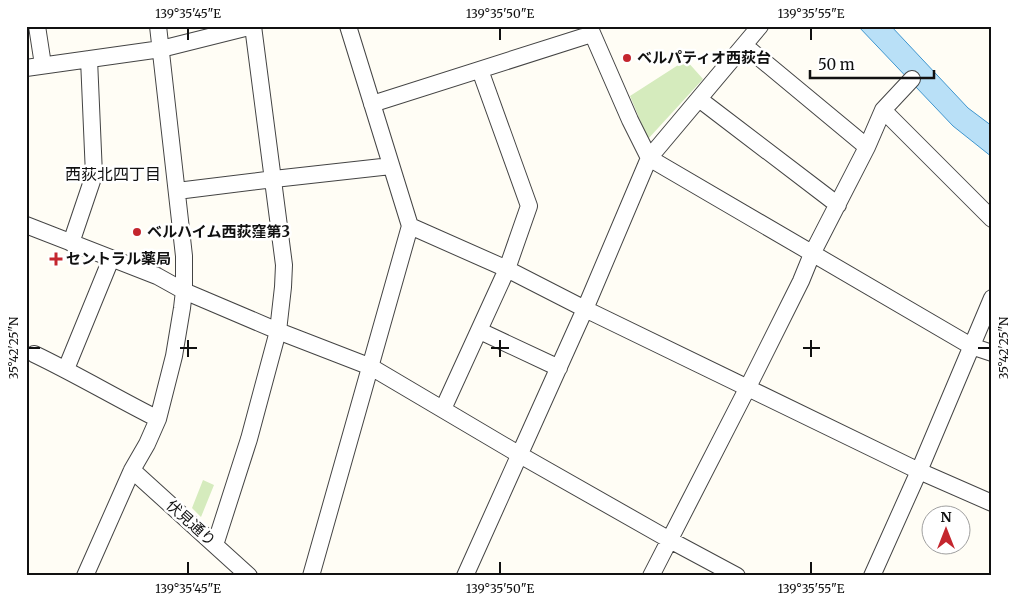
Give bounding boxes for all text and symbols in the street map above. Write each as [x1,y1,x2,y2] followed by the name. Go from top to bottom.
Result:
[155,6,221,21] text: 139°35'45"E
[466,6,534,21] text: 139°35'50"E
[778,6,845,21] text: 139°35'55"E
[637,48,771,67] place label: ベルパティオ西荻台
[810,48,934,80] scale bar
[621,52,633,64] marker: ベルパティオ西荻台
[818,55,855,74] text: 50 m
[65,164,161,184] district label: 西荻北四丁目
[147,222,290,241] place label: ベルハイム西荻窪第3
[131,226,143,238] marker: ベルハイム西荻窪第3
[66,249,171,268] place label: セントラル薬局
[50,253,62,265] marker: セントラル薬局
[6,316,21,379] text: 35°42'25"N
[996,316,1011,379] text: 35°42'25"N
[163,495,220,550] street label: 伏見通り
[920,504,970,554] north arrow
[940,508,952,526] text: N
[155,581,221,596] text: 139°35'45"E
[466,581,534,596] text: 139°35'50"E
[778,581,845,596] text: 139°35'55"E

